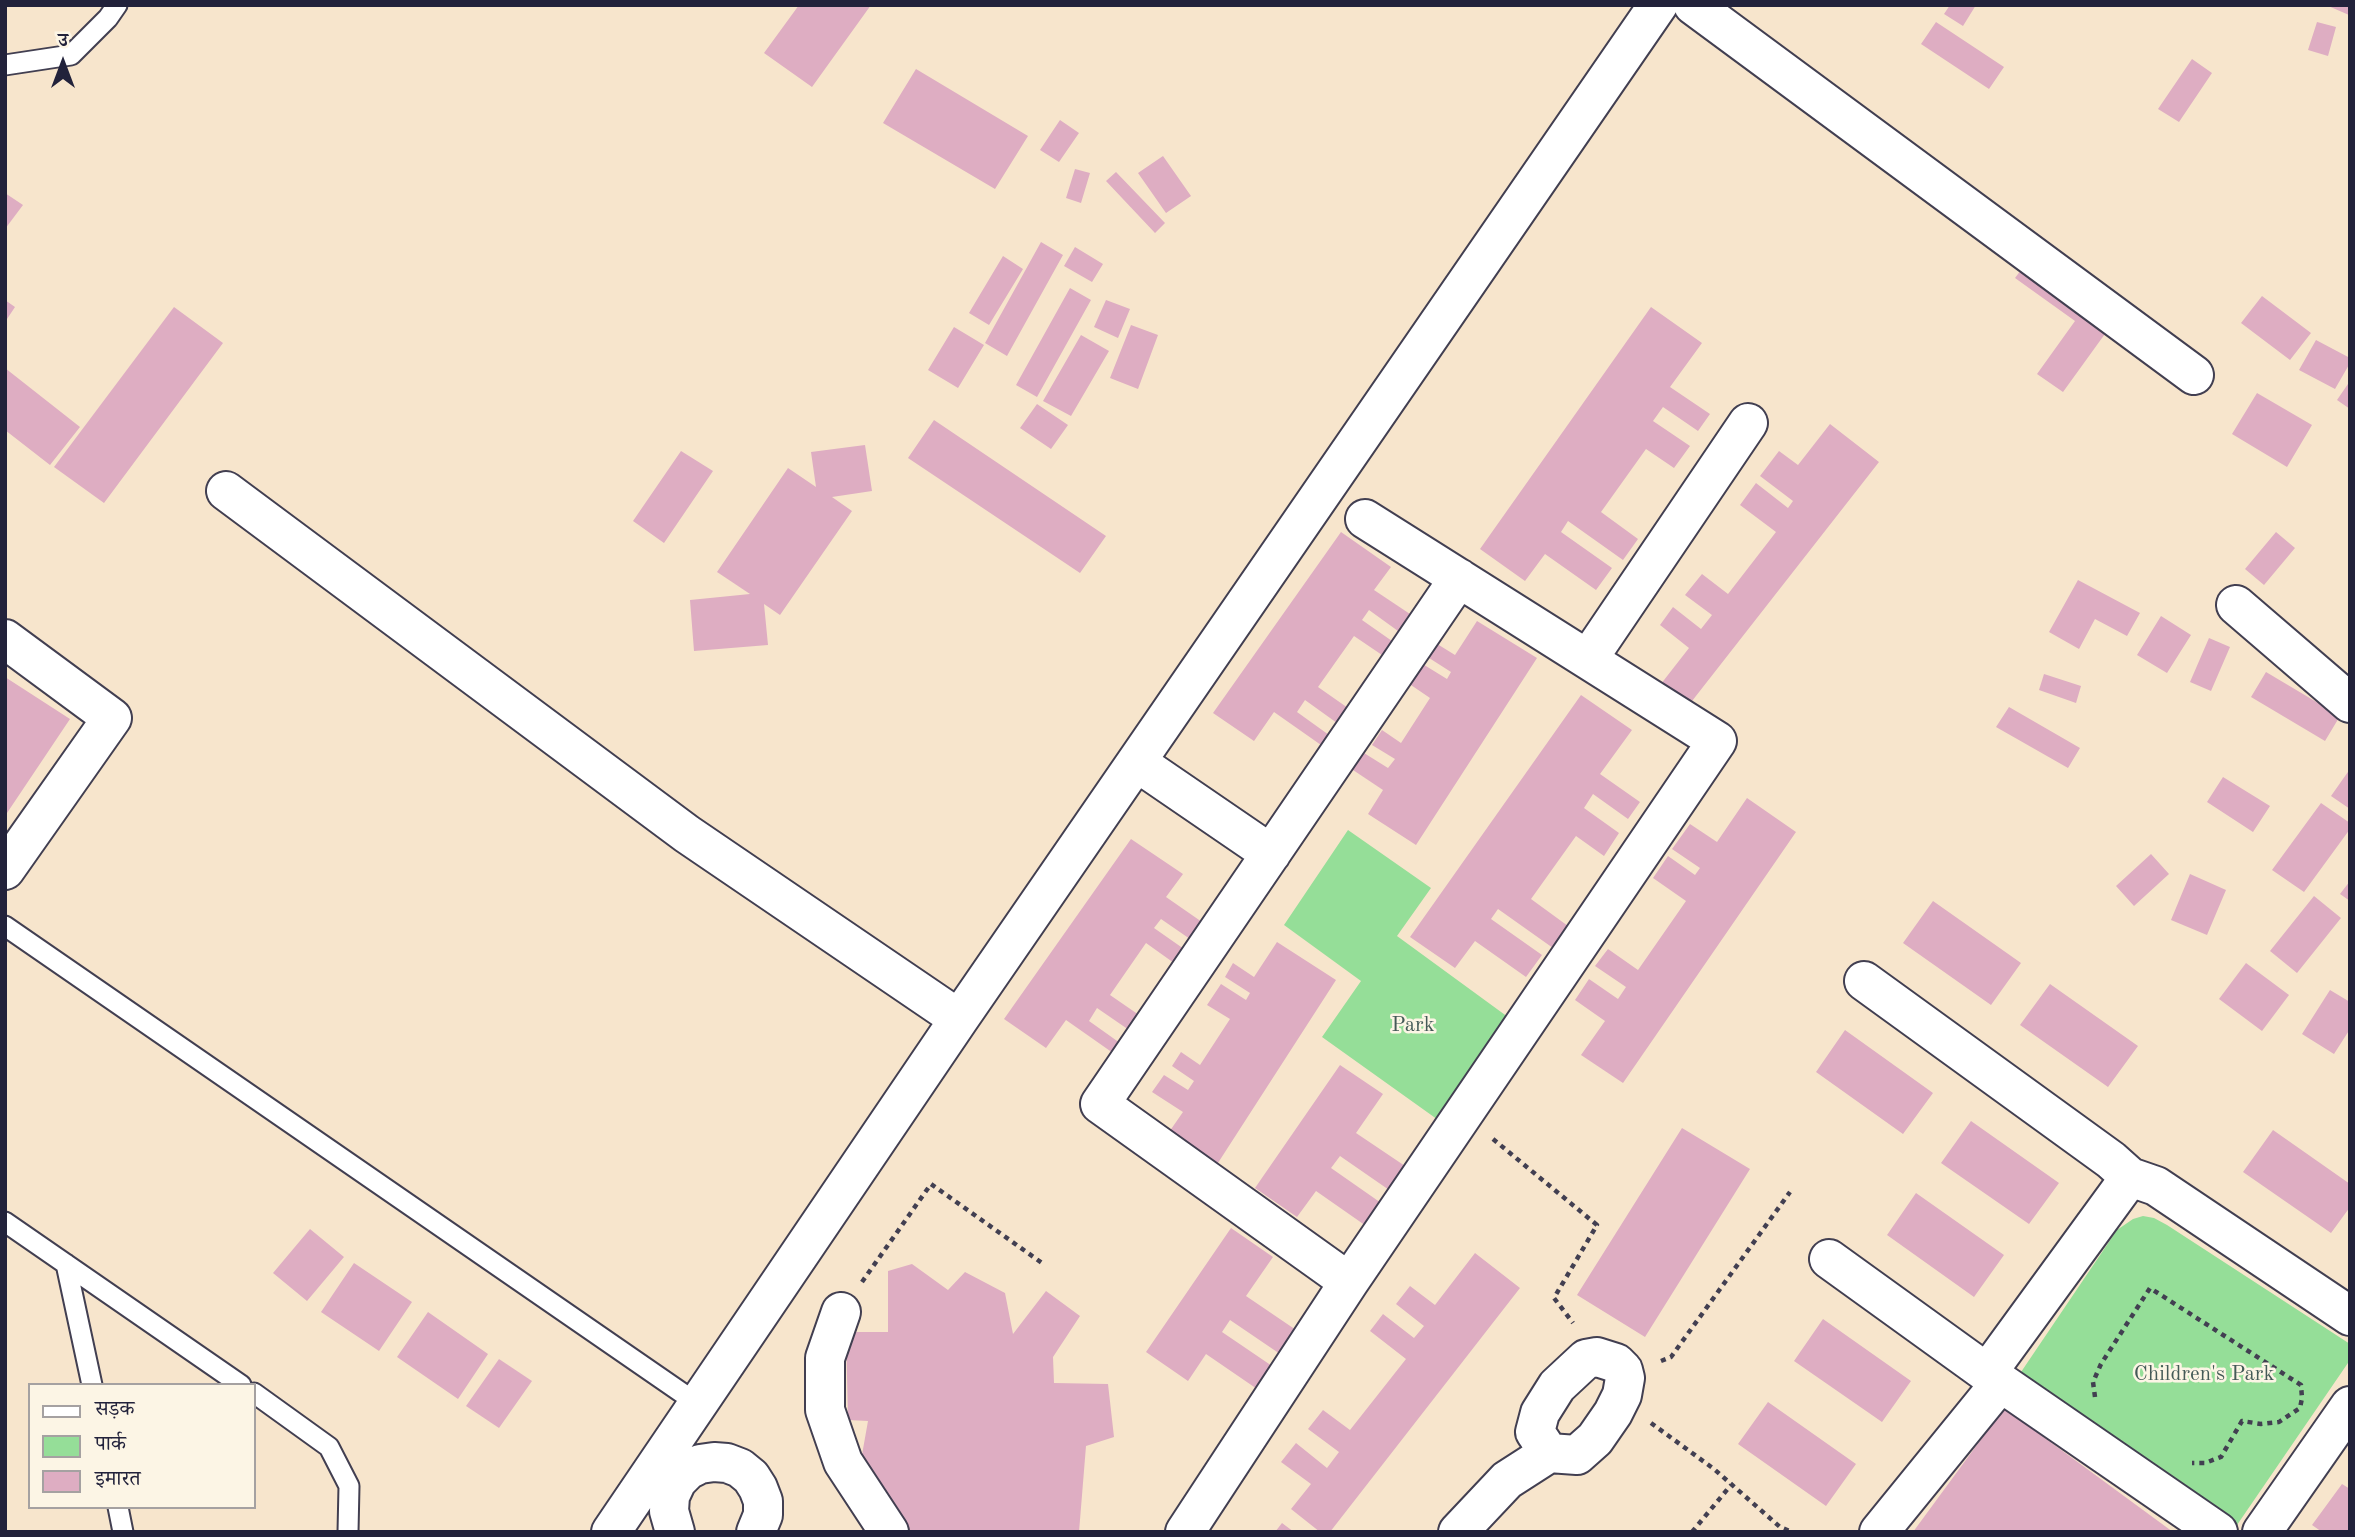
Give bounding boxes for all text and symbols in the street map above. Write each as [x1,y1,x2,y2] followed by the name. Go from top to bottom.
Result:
[28,28,98,98] north arrow
[58,32,68,51] text: उ
[1391,1012,1435,1038] park label: Park
[2134,1361,2274,1387] park label: Children's Park
[28,1383,256,1509] legend
[95,1399,134,1420] text: सड़क
[95,1434,126,1455] text: पार्क
[95,1469,141,1490] text: इमारत

